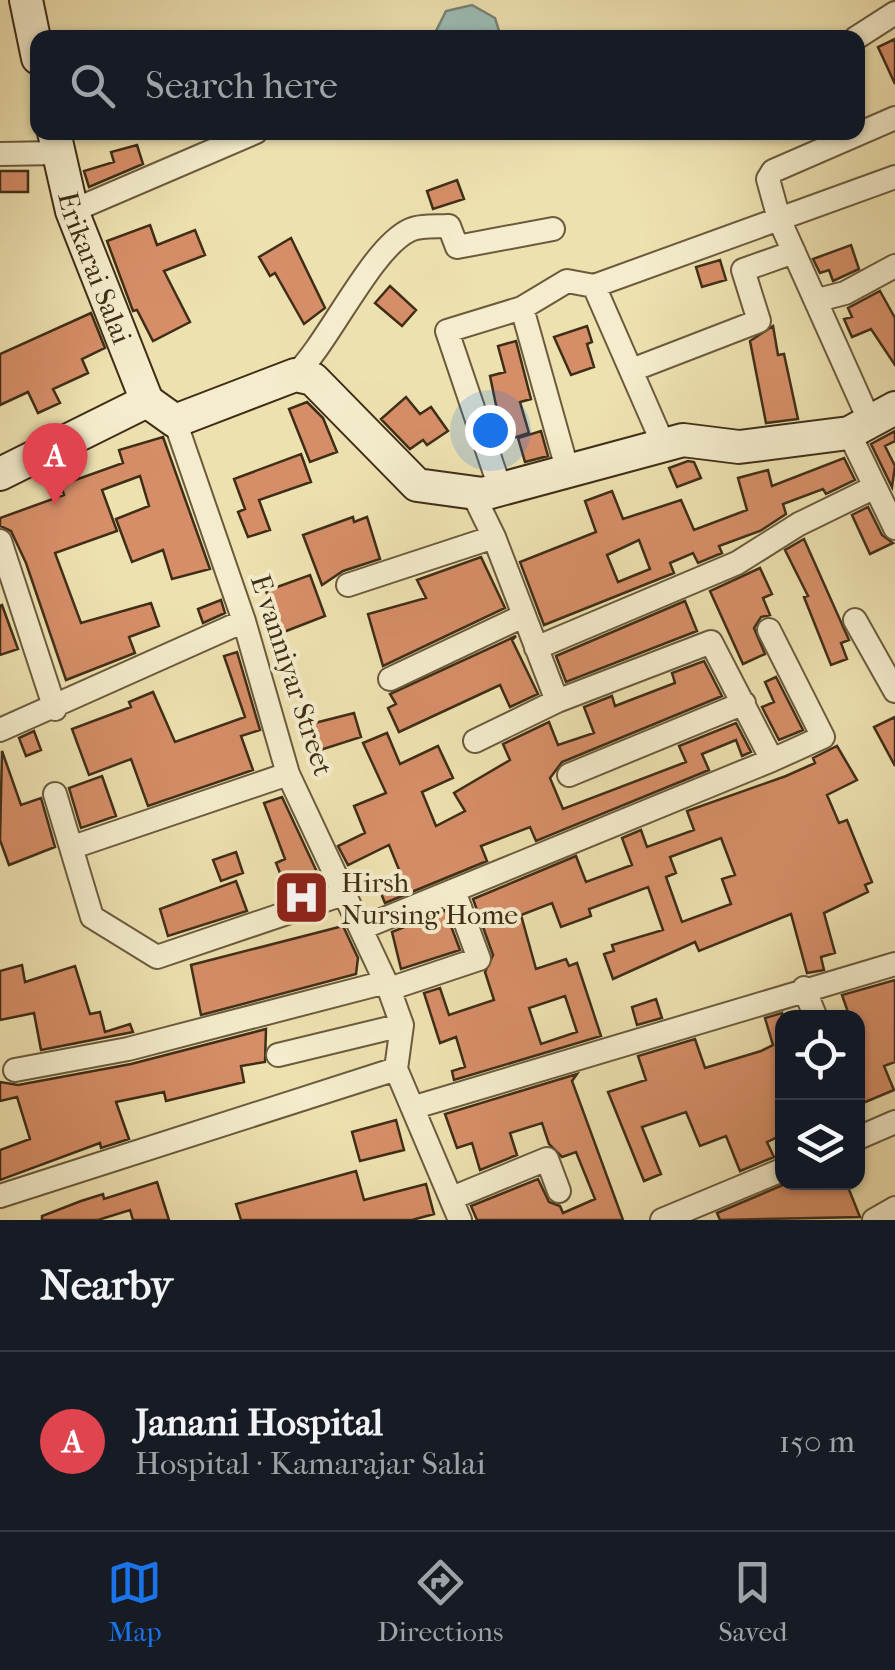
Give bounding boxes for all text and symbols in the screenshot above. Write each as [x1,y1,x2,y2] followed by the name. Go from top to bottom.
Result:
[30,30,865,140] search box
[65,58,120,113] icon: search
[145,63,338,108] text: Search here
[52,189,139,348] street label: Erikarai Salai
[465,405,516,456] your location
[22,422,88,505] pin: A
[244,570,340,780] street label: E vanniyar Street
[341,866,518,931] place label: Hirsh Nursing Home
[272,868,332,928] hospital icon: Hirsh Nursing Home
[775,1010,865,1190] map controls
[775,1010,865,1100] button: locate
[775,1100,865,1190] button: layers
[40,1261,172,1310] text: Nearby
[135,1400,383,1445] text: Janani Hospital
[62,1423,83,1460] text: A
[779,1423,855,1460] text: 150 m
[135,1445,486,1482] text: Hospital · Kamarajar Salai
[107,1555,162,1648] tab: Map
[377,1555,503,1648] tab: Directions
[718,1555,788,1648] tab: Saved

